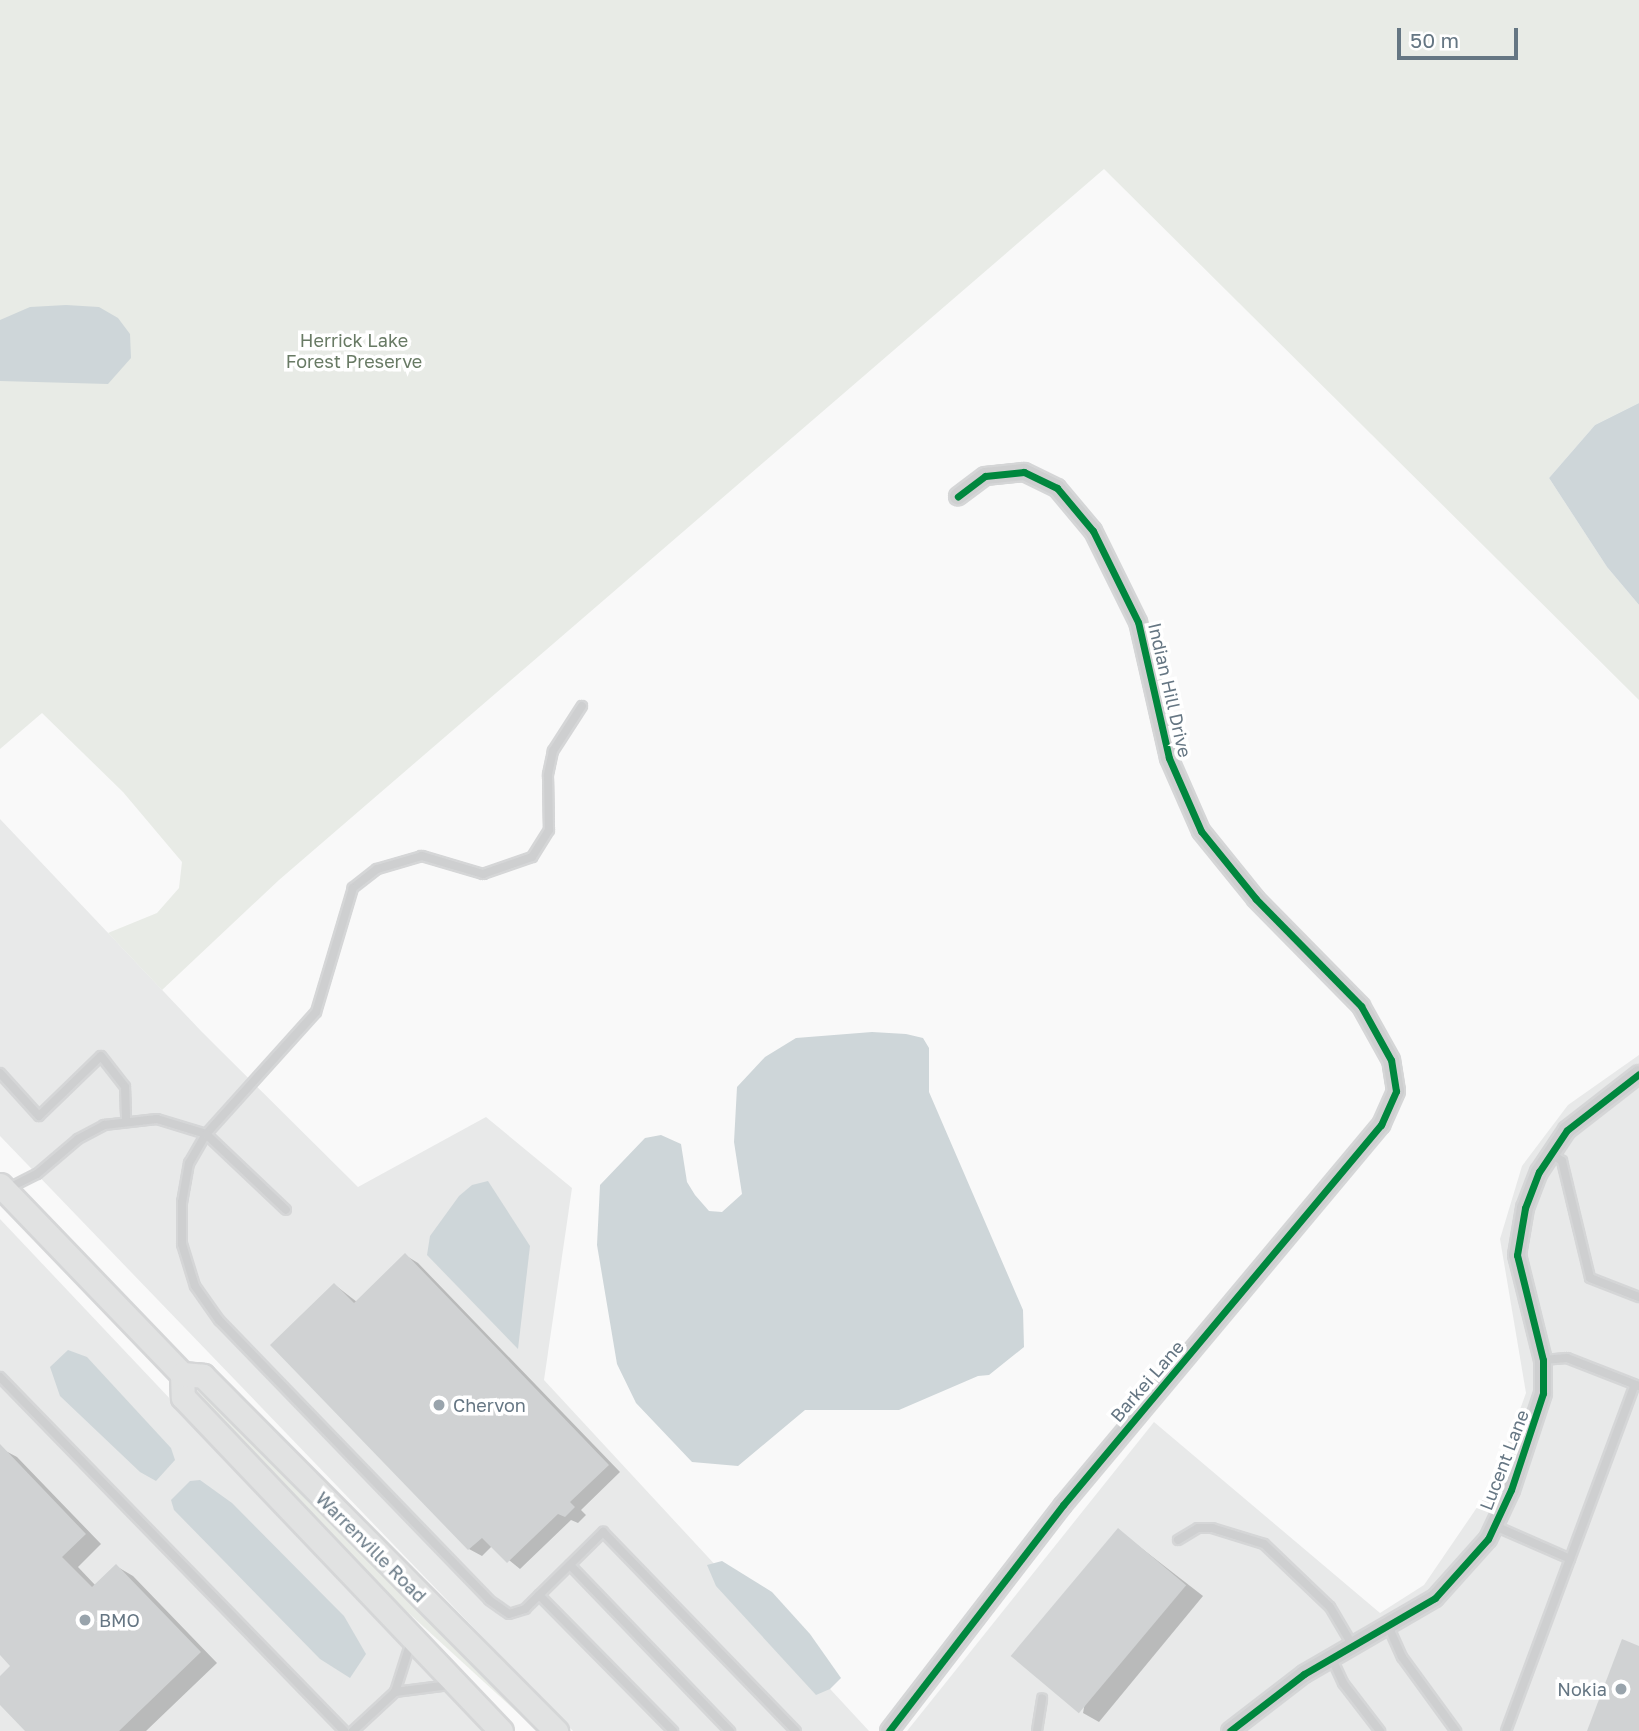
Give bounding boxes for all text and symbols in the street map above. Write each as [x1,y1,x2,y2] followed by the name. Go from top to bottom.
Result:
[1401,14,1522,58] scale bar
[1410,27,1459,53] text: 50 m
[286,330,422,372] park label: Herrick Lake Forest Preserve
[1144,621,1196,759] street label: Indian Hill Drive
[1106,1336,1188,1426] street label: Barkei Lane
[453,1394,526,1416] place label: Chervon
[431,1397,447,1413] marker: Chervon
[1475,1407,1533,1513] street label: Lucent Lane
[311,1487,431,1607] street label: Warrenville Road
[99,1609,140,1631] place label: BMO
[77,1612,93,1628] marker: BMO
[1557,1678,1607,1700] place label: Nokia
[1613,1681,1629,1697] marker: Nokia

